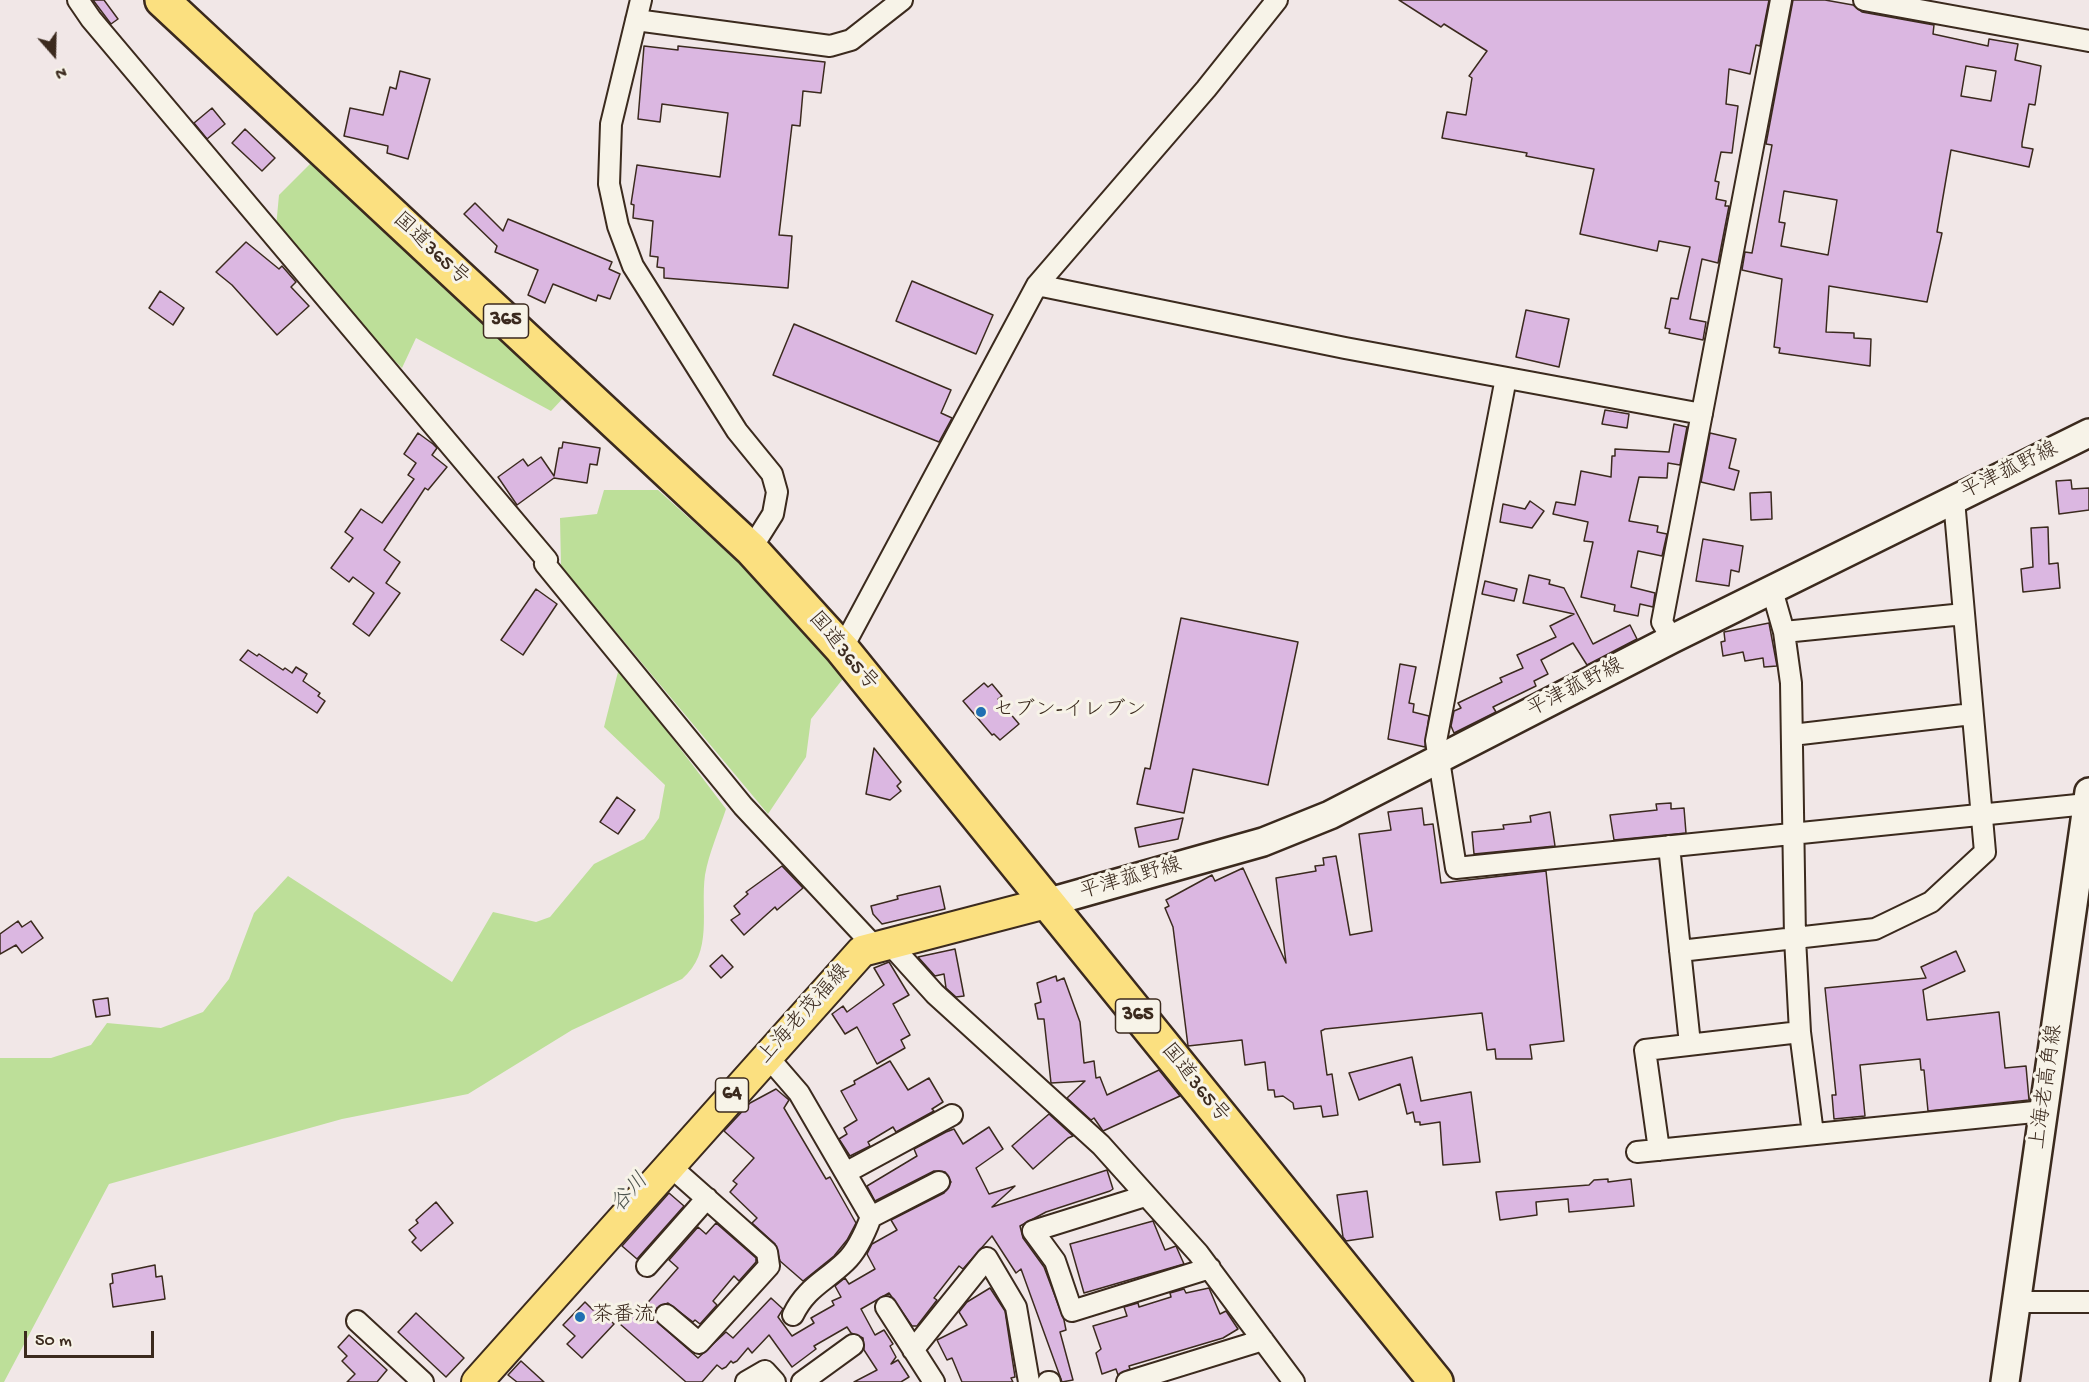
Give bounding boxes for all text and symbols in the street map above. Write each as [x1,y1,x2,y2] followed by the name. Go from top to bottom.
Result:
[24,24,84,84] north arrow
[52,61,68,82] text: N
[386,208,474,292] street label: 国道365号
[484,304,528,338] road number: 365
[1957,438,2063,506] street label: 平津菰野線
[802,607,882,697] street label: 国道365号
[1524,654,1628,724] street label: 平津菰野線
[993,699,1147,725] place label: セブン-イレブン
[974,705,988,719] marker: セブン-イレブン
[1077,853,1185,907] street label: 平津菰野線
[753,960,857,1070] street label: 上海老茂福線
[1116,999,1160,1033] road number: 365
[2027,1023,2069,1151] street label: 上海老高角線
[1154,1039,1234,1129] street label: 国道365号
[716,1078,748,1112] road number: 64
[606,1169,656,1219] water label: 谷川
[592,1304,655,1330] place label: 茶番流
[573,1310,587,1324] marker: 茶番流
[27,1319,158,1357] scale bar
[35,1331,72,1352] text: 50 m

